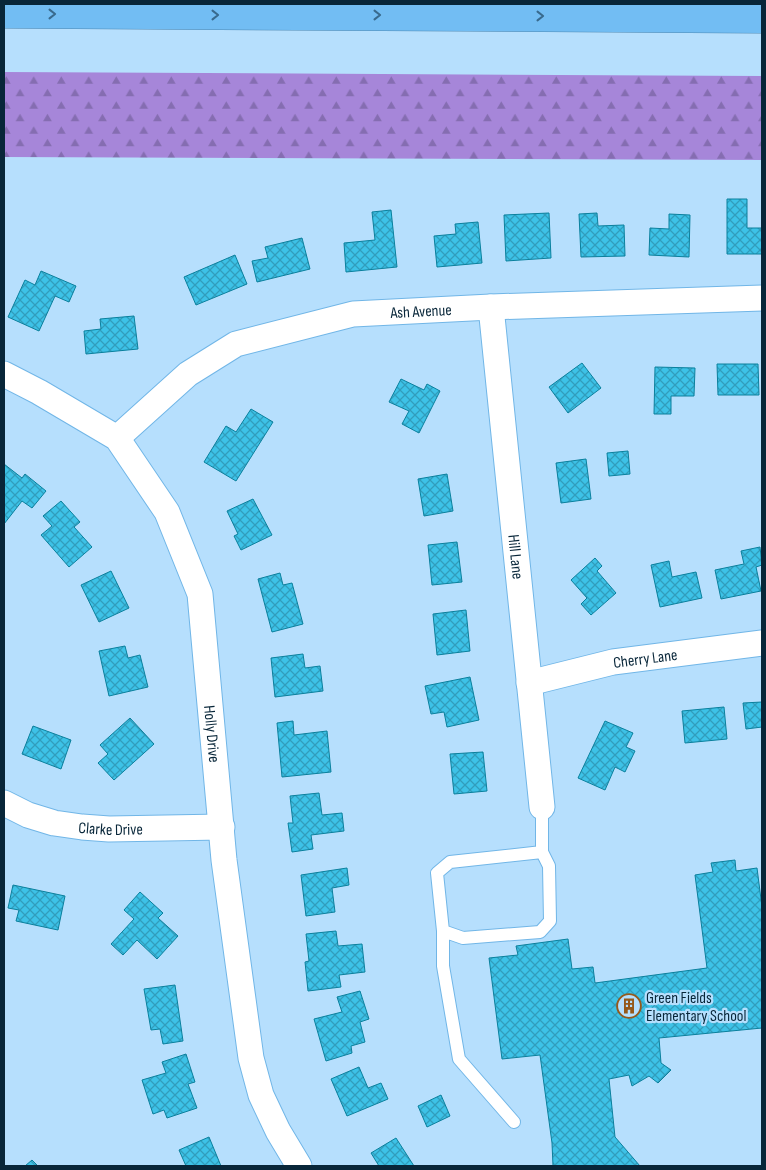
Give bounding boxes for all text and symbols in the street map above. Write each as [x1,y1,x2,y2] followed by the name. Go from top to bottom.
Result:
[49,9,57,19] one-way arrow
[212,10,219,20] one-way arrow
[374,10,382,21] one-way arrow
[536,11,544,21] one-way arrow
[389,301,452,323] street label: Ash Avenue
[503,533,527,580] street label: Hill Lane
[612,646,679,673] street label: Cherry Lane
[199,704,223,763] street label: Holly Drive
[78,819,143,840] street label: Clarke Drive
[646,989,746,1026] place label: Green Fields Elementary School
[616,993,642,1019] building icon: Green Fields Elementary School

